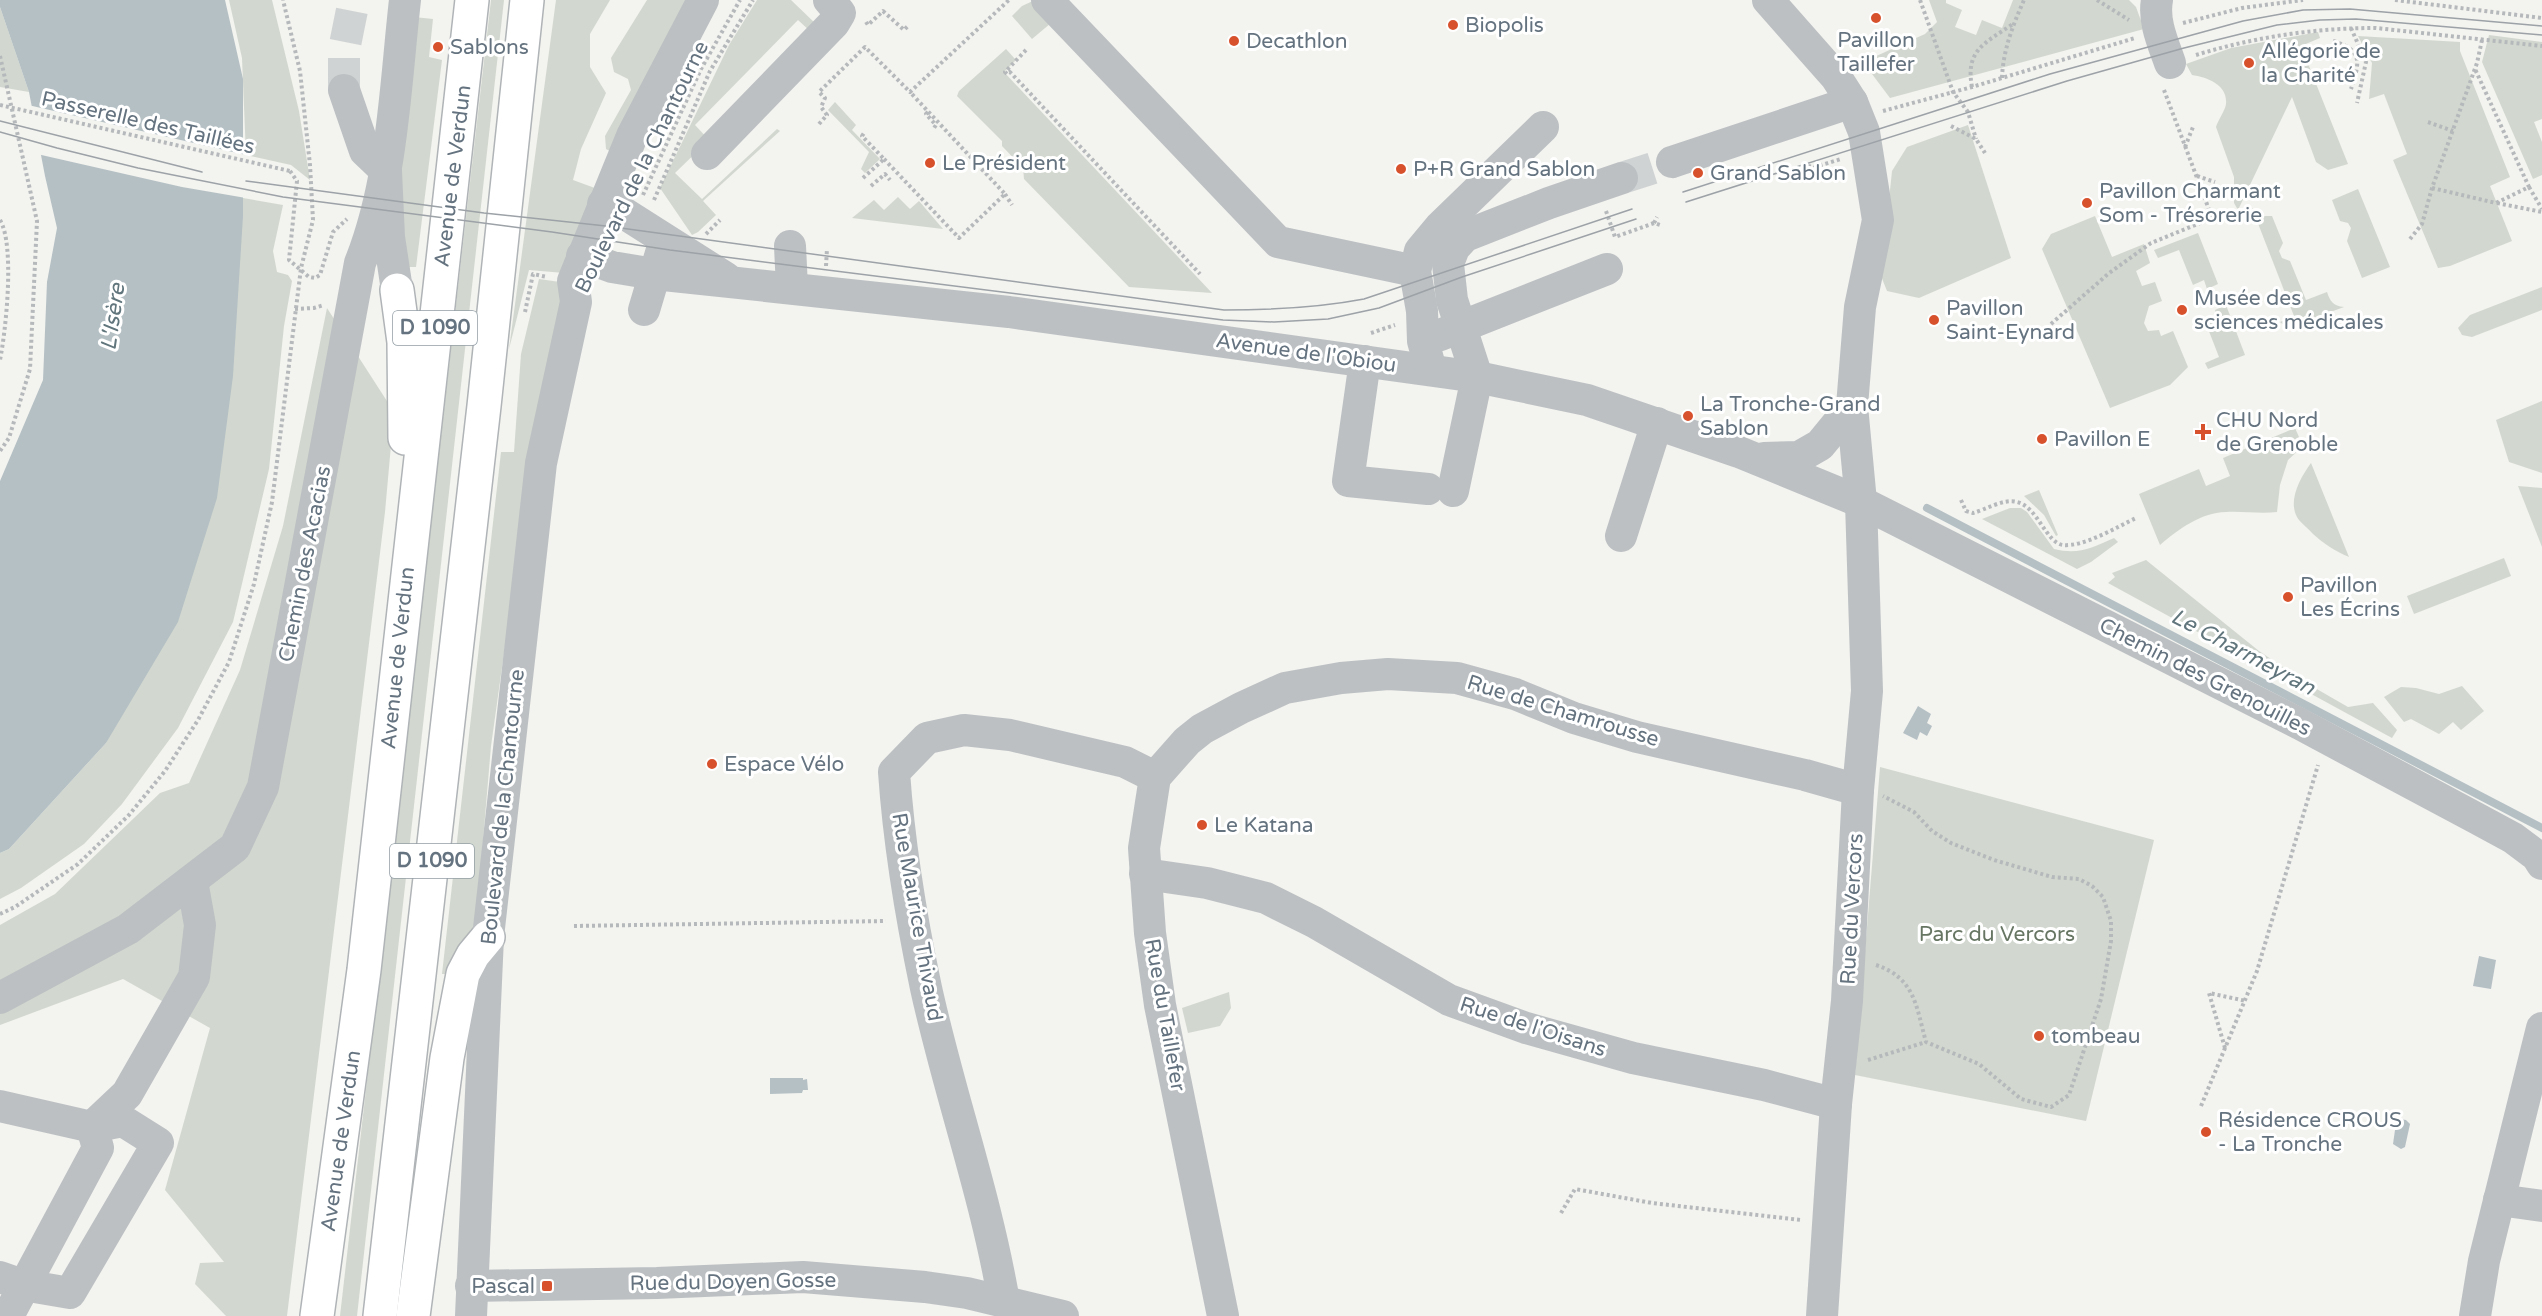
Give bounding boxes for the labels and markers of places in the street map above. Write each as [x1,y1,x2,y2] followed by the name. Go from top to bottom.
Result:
[1869,11,1883,25] marker: Pavillon Taillefer
[1465,13,1544,38] place label: Biopolis
[1446,18,1460,32] marker: Biopolis
[1837,28,1915,77] place label: Pavillon Taillefer
[1246,29,1348,54] place label: Decathlon
[1227,34,1241,48] marker: Decathlon
[450,35,529,60] place label: Sablons
[2261,39,2381,88] place label: Allégorie de la Charité
[431,40,445,54] marker: Sablons
[2242,56,2256,70] marker: Allégorie de la Charité
[942,151,1066,176] place label: Le Président
[923,156,937,170] marker: Le Président
[1413,157,1595,182] place label: P+R Grand Sablon
[1710,161,1846,186] place label: Grand Sablon
[1394,162,1408,176] marker: P+R Grand Sablon
[1691,166,1705,180] marker: Grand Sablon
[2099,179,2281,228] place label: Pavillon Charmant Som - Trésorerie
[2080,196,2094,210] marker: Pavillon Charmant Som - Trésorerie
[2194,286,2384,335] place label: Musée des sciences médicales
[1946,296,2075,345] place label: Pavillon Saint-Eynard
[2175,303,2189,317] marker: Musée des sciences médicales
[1927,313,1941,327] marker: Pavillon Saint-Eynard
[1700,392,1880,441] place label: La Tronche-Grand Sablon
[2216,408,2338,457] place label: CHU Nord de Grenoble
[1681,409,1695,423] marker: La Tronche-Grand Sablon
[2194,423,2212,441] marker: CHU Nord de Grenoble
[2054,427,2150,452] place label: Pavillon E
[2035,432,2049,446] marker: Pavillon E
[2300,573,2400,622] place label: Pavillon Les Écrins
[2281,590,2295,604] marker: Pavillon Les Écrins
[724,752,844,777] place label: Espace Vélo
[705,757,719,771] marker: Espace Vélo
[1214,813,1313,838] place label: Le Katana
[1195,818,1209,832] marker: Le Katana
[2051,1024,2141,1049] place label: tombeau
[2032,1029,2046,1043] marker: tombeau
[2218,1108,2402,1157] place label: Résidence CROUS - La Tronche
[2199,1125,2213,1139] marker: Résidence CROUS - La Tronche
[471,1274,535,1299] place label: Pascal
[540,1279,554,1293] marker: Pascal

